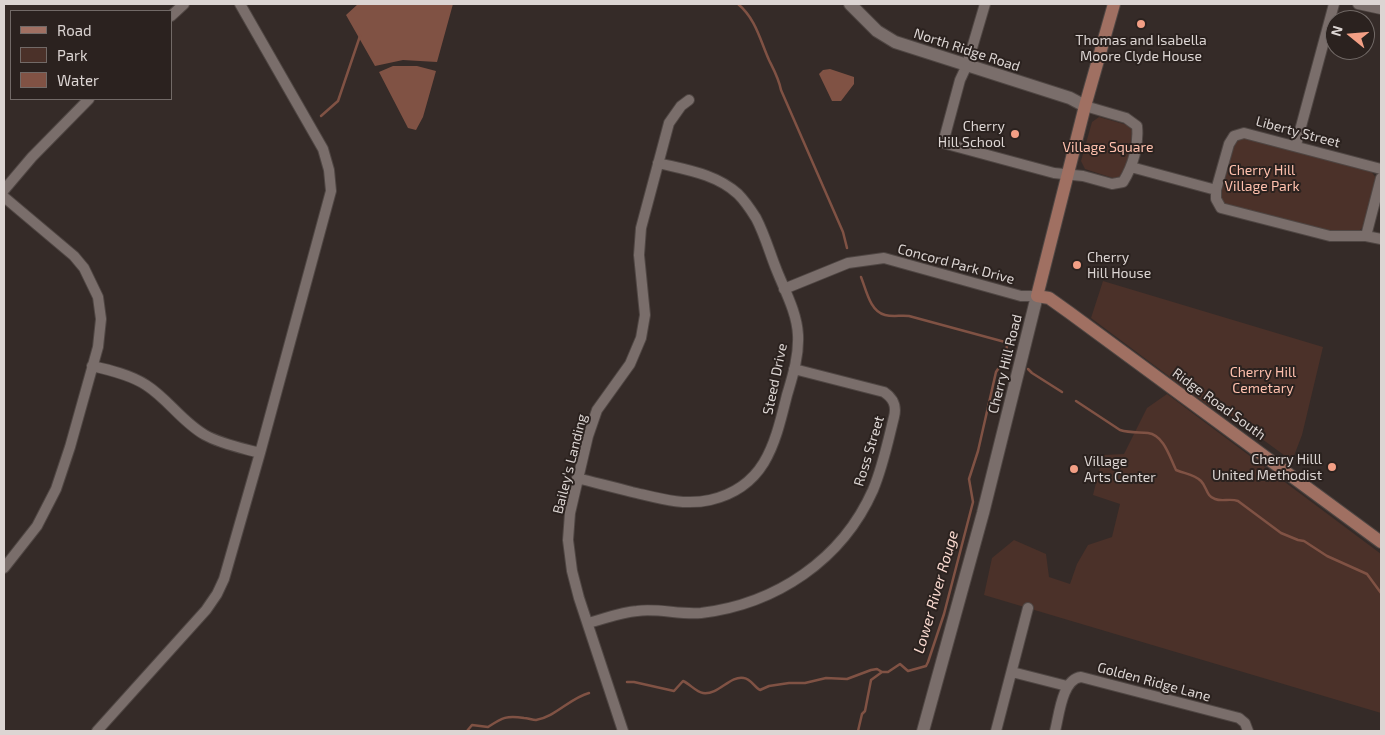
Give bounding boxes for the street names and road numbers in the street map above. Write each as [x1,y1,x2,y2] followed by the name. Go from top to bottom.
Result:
[912,25,1022,75] street label: North Ridge Road
[1254,113,1342,151] street label: Liberty Street
[896,240,1016,288] street label: Concord Park Drive
[985,313,1025,415] street label: Cherry Hill Road
[759,342,791,416] street label: Steed Drive
[1169,365,1269,443] street label: Ridge Road South
[549,412,591,516] street label: Bailey's Landing
[850,414,888,488] street label: Ross Street
[1095,659,1213,705] street label: Golden Ridge Lane

